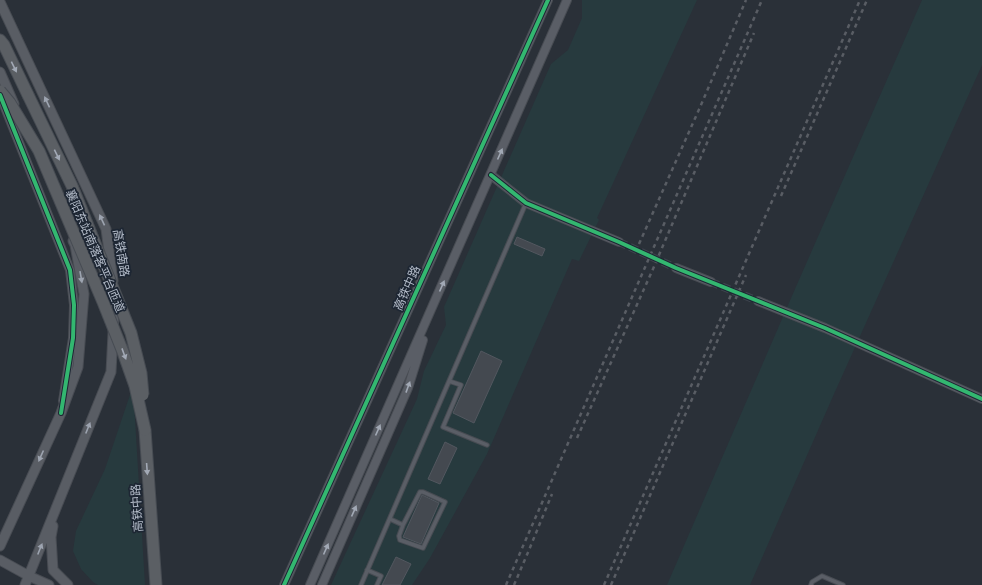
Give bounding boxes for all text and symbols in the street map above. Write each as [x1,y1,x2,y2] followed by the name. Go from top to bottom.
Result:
[11,61,17,73] one-way arrow
[44,97,50,108] one-way arrow
[497,148,503,160] one-way arrow
[54,150,60,161] one-way arrow
[61,187,128,315] street label: 襄阳东站南落客平台匝道
[99,215,105,226] one-way arrow
[108,228,133,278] street label: 高铁南路
[390,263,425,314] street label: 高铁中路
[78,271,84,283] one-way arrow
[439,280,445,291] one-way arrow
[121,348,127,360] one-way arrow
[405,381,411,393] one-way arrow
[86,422,92,434] one-way arrow
[375,425,381,436] one-way arrow
[38,450,44,461] one-way arrow
[144,463,151,475] one-way arrow
[127,483,148,533] street label: 高铁中路
[352,504,358,516] one-way arrow
[37,542,43,554] one-way arrow
[323,543,329,555] one-way arrow

